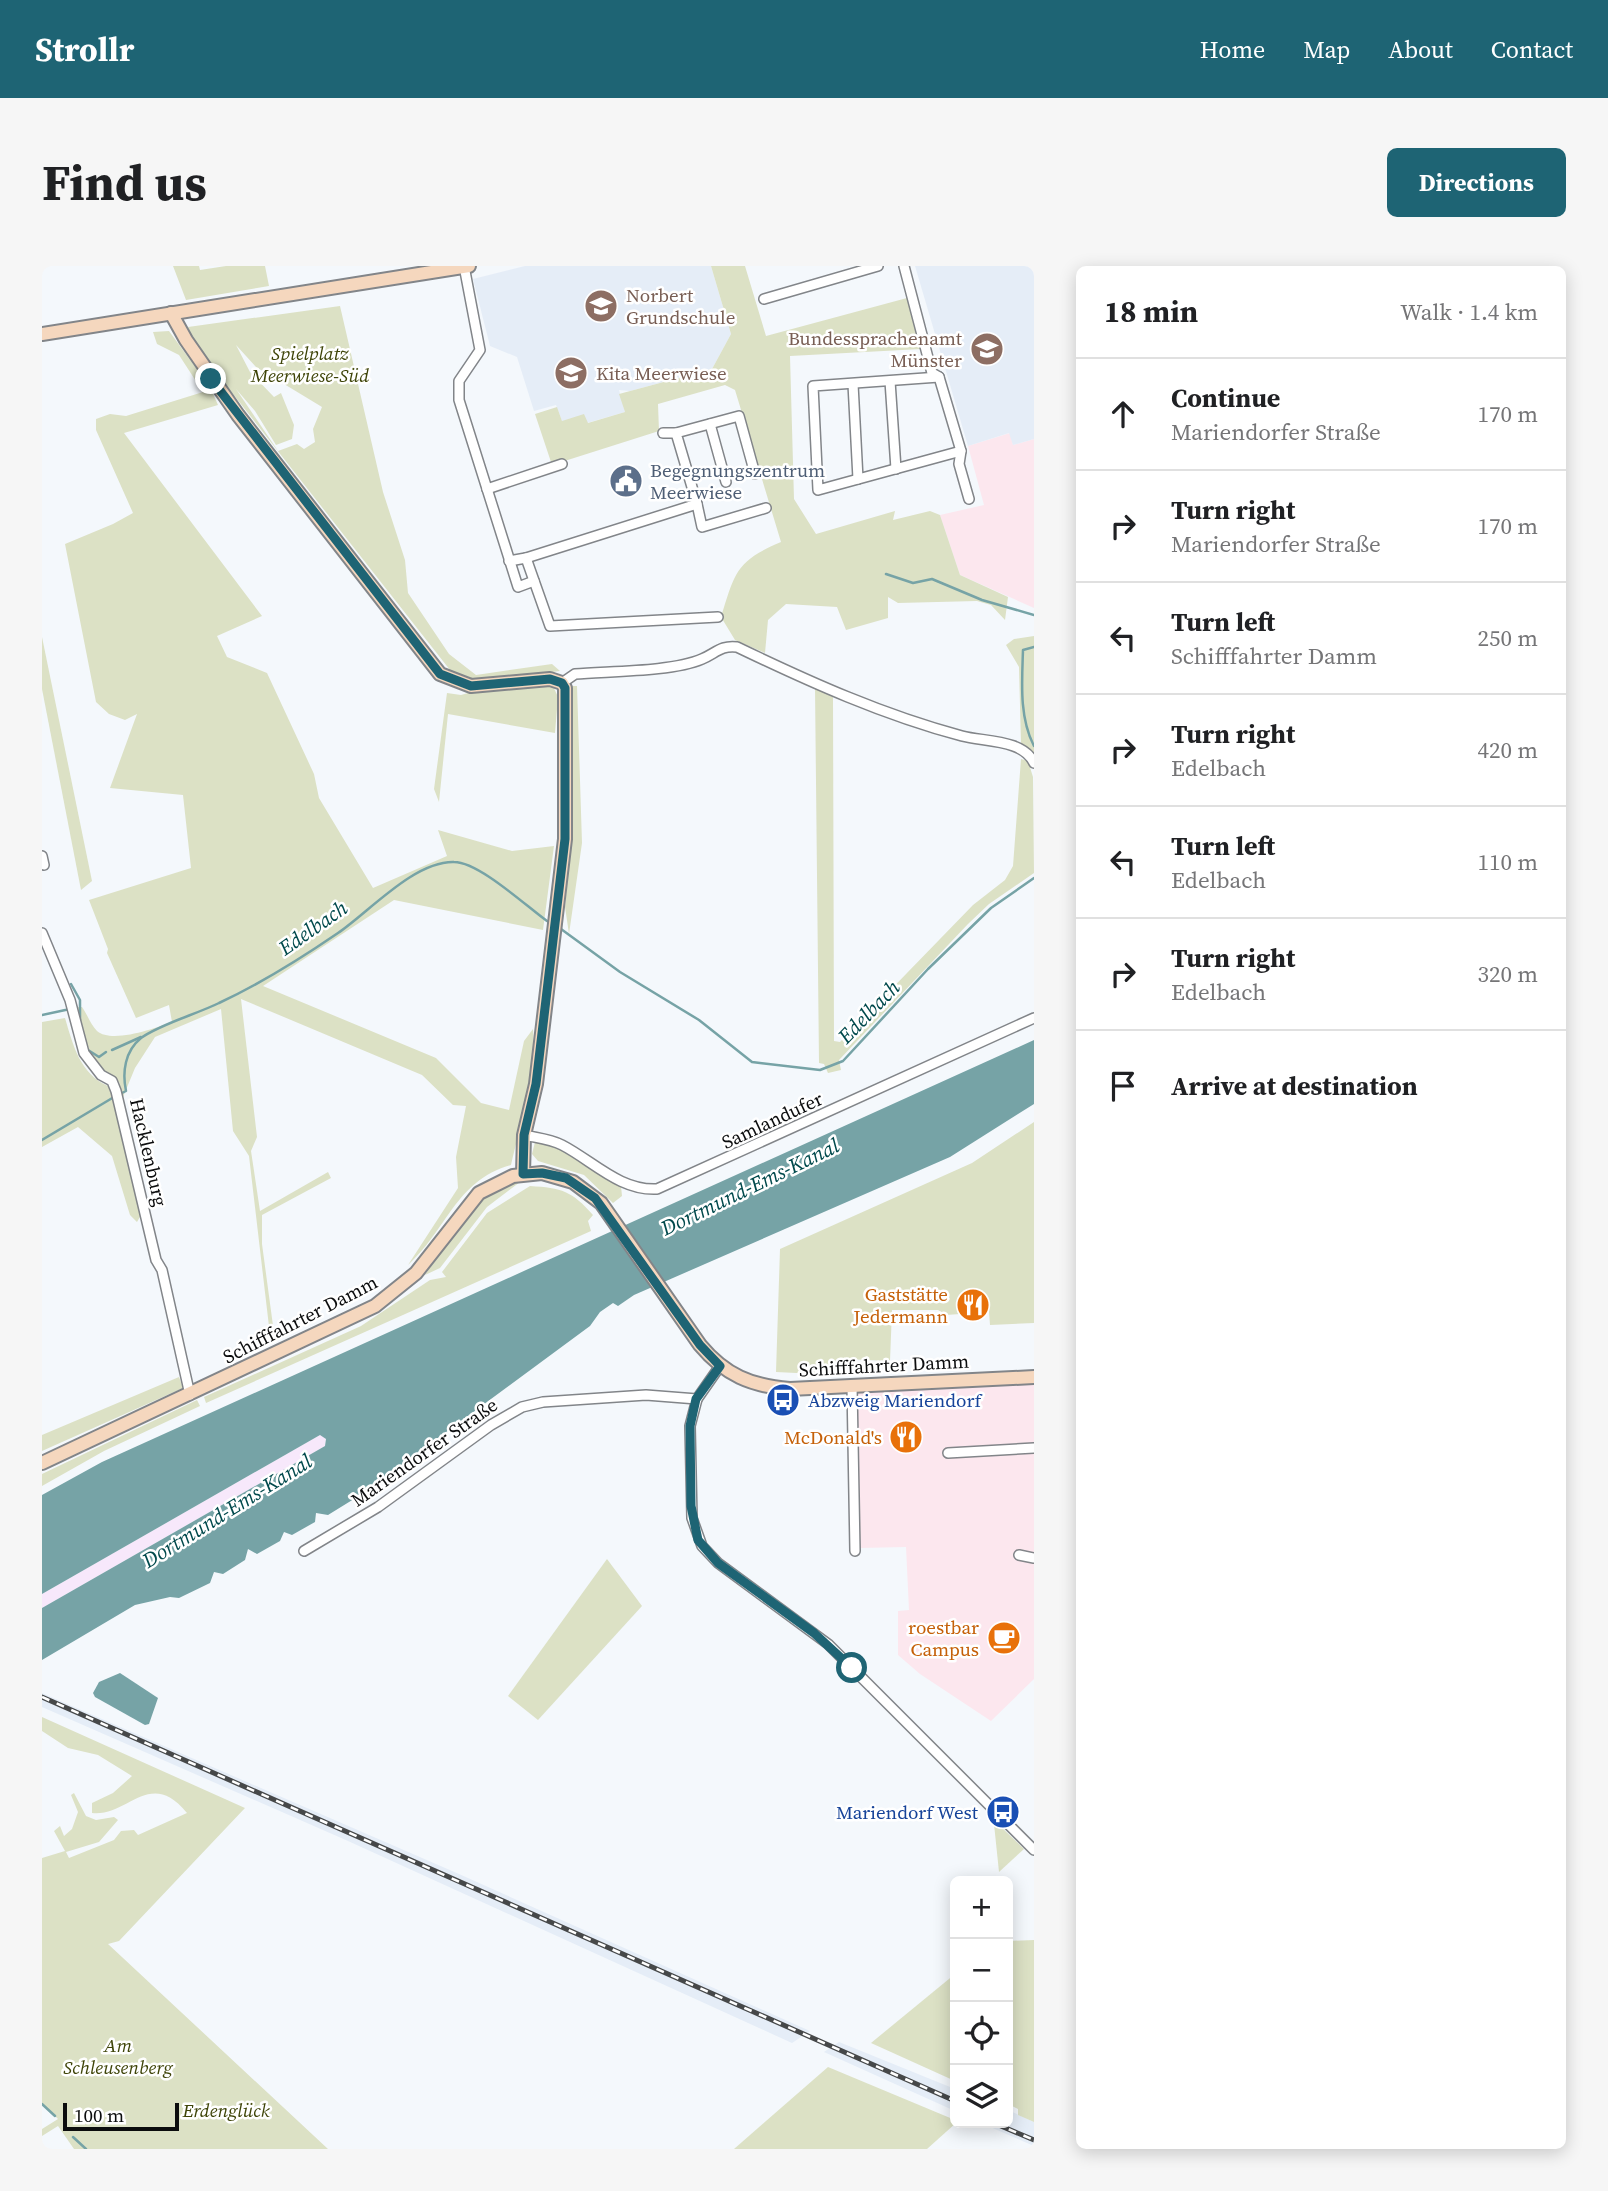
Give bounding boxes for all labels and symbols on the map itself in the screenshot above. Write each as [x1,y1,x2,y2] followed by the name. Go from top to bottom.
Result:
[626,282,735,330] place label: Norbert Grundschule
[582,287,620,325] school or university icon: Norbert Grundschule
[788,325,963,373] place label: Bundessprachenamt Münster
[968,330,1006,368] school or university icon: Bundessprachenamt Münster
[250,340,369,388] park label: Spielplatz Meerwiese-Süd
[552,354,590,392] school or university icon: Kita Meerwiese
[596,360,727,386] place label: Kita Meerwiese
[195,363,226,394] route end
[650,457,825,505] place label: Begegnungszentrum Meerwiese
[607,462,645,500] public building icon: Begegnungszentrum Meerwiese
[271,893,354,963] water label: Edelbach
[830,973,907,1051] water label: Edelbach
[717,1085,827,1155] street label: Samlandufer
[124,1095,174,1209] street label: Hacklenburg
[655,1131,844,1243] water label: Dortmund-Ems-Kanal
[218,1269,382,1369] street label: Schifffahrter Damm
[852,1281,948,1329] place label: Gaststätte Jedermann
[954,1286,992,1324] restaurant icon: Gaststätte Jedermann
[798,1348,970,1382] street label: Schifffahrter Damm
[764,1381,802,1419] bus stop icon: Abzweig Mariendorf
[808,1387,983,1413] place label: Abzweig Mariendorf
[346,1392,502,1512] street label: Mariendorfer Straße
[887,1418,925,1456] restaurant icon: McDonald's
[784,1424,882,1450] place label: McDonald's
[135,1446,317,1575] water label: Dortmund-Ems-Kanal
[908,1614,979,1662] place label: roestbar Campus
[985,1619,1023,1657] cafe icon: roestbar Campus
[836,1652,867,1683] route start
[984,1793,1022,1831] bus stop icon: Mariendorf West
[836,1799,979,1825] place label: Mariendorf West
[63,2032,174,2080] park label: Am Schleusenberg
[181,2097,270,2123] park label: Erdenglück
[63,2100,178,2132] scale bar

